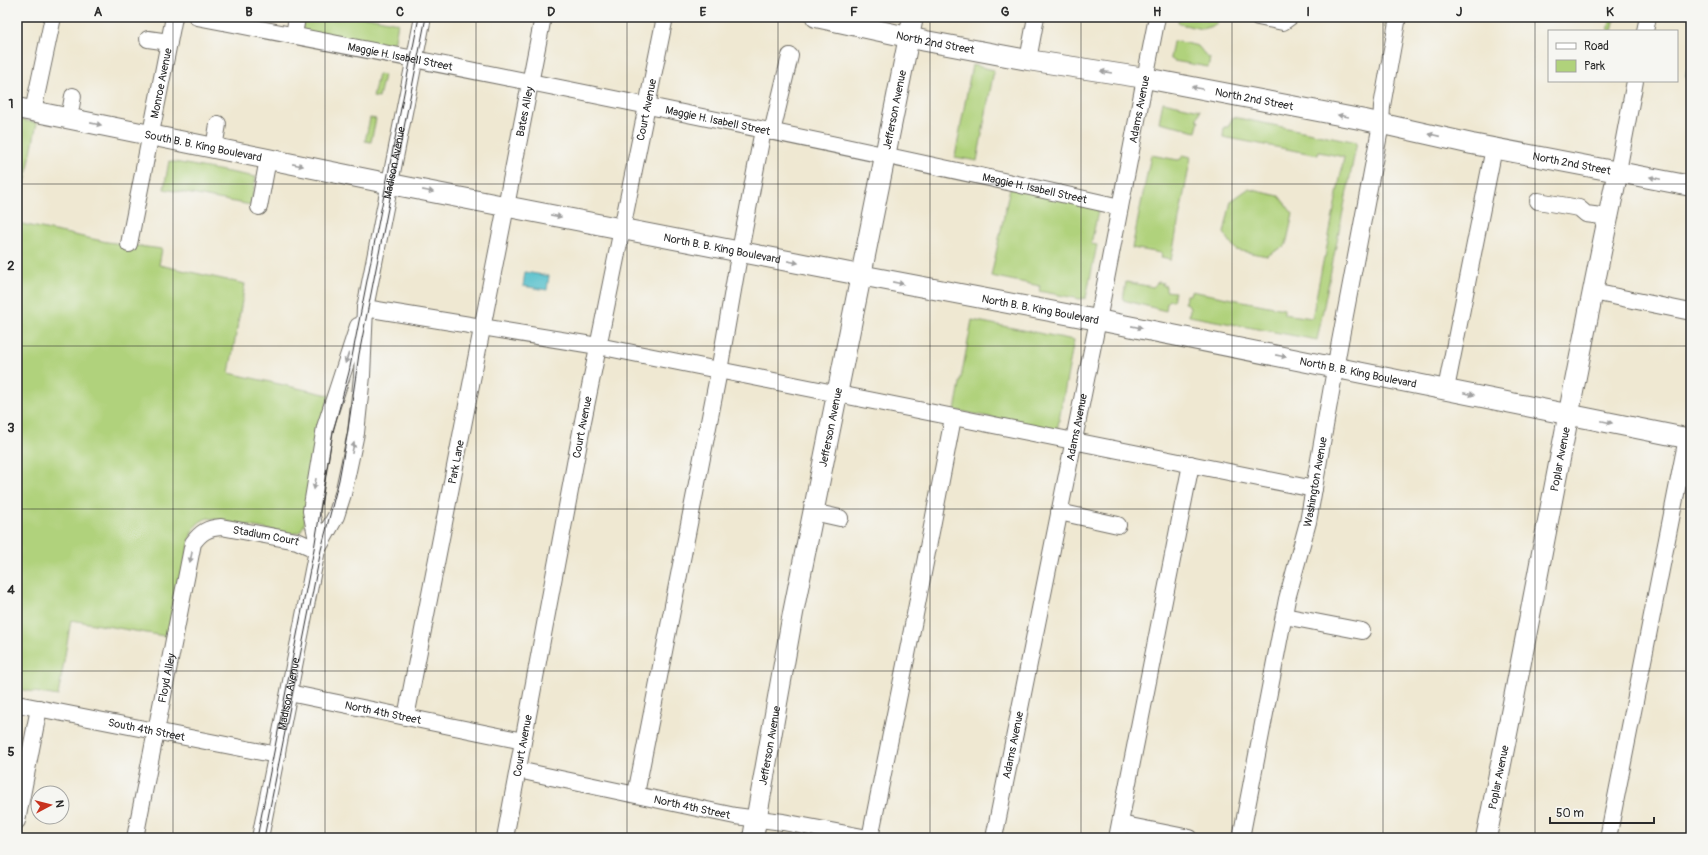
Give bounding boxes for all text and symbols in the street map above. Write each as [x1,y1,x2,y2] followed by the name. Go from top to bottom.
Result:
[94,4,103,20] text: A
[245,4,253,20] text: B
[396,4,404,20] text: C
[547,4,555,20] text: D
[700,4,707,20] text: E
[850,4,858,20] text: F
[1001,4,1010,20] text: G
[1153,4,1161,20] text: H
[1306,4,1310,20] text: I
[1456,4,1462,20] text: J
[1606,4,1614,20] text: K
[895,28,976,56] street label: North 2nd Street
[1548,30,1678,82] legend
[1584,39,1609,54] text: Road
[347,40,455,73] street label: Maggie H. Isabell Street
[148,46,174,119] street label: Monroe Avenue
[1584,59,1605,74] text: Park
[880,68,909,150] street label: Jefferson Avenue
[1100,69,1112,75] one-way arrow
[1126,74,1152,144] street label: Adams Avenue
[634,77,659,142] street label: Court Avenue
[513,85,536,138] street label: Bates Alley
[1191,85,1203,91] one-way arrow
[1214,85,1295,113] street label: North 2nd Street
[8,96,14,112] text: 1
[664,103,772,138] street label: Maggie H. Isabell Street
[1337,113,1349,119] one-way arrow
[90,121,103,127] one-way arrow
[380,125,408,200] street label: Madison Avenue
[143,128,263,164] street label: South B. B. King Boulevard
[1428,132,1440,138] one-way arrow
[1532,149,1613,177] street label: North 2nd Street
[292,162,304,168] one-way arrow
[981,170,1089,206] street label: Maggie H. Isabell Street
[1649,175,1661,181] one-way arrow
[422,188,434,194] one-way arrow
[550,213,562,219] one-way arrow
[663,231,782,266] street label: North B. B. King Boulevard
[7,258,15,274] text: 2
[787,260,799,266] one-way arrow
[892,280,905,286] one-way arrow
[981,292,1100,327] street label: North B. B. King Boulevard
[1130,325,1143,331] one-way arrow
[344,352,350,364] one-way arrow
[1275,354,1287,360] one-way arrow
[1299,354,1418,390] street label: North B. B. King Boulevard
[816,386,845,468] street label: Jefferson Avenue
[1463,391,1475,397] one-way arrow
[1063,392,1090,462] street label: Adams Avenue
[570,394,594,459] street label: Court Avenue
[1601,419,1614,425] one-way arrow
[7,420,15,436] text: 3
[1547,425,1573,492] street label: Poplar Avenue
[1300,435,1330,528] street label: Washington Avenue
[445,438,467,485] street label: Park Lane
[350,442,356,454] one-way arrow
[312,478,318,490] one-way arrow
[232,523,302,548] street label: Stadium Court
[187,550,193,563] one-way arrow
[7,582,15,598] text: 4
[155,652,178,704] street label: Floyd Alley
[275,656,302,731] street label: Madison Avenue
[344,698,423,727] street label: North 4th Street
[756,704,783,786] street label: Jefferson Avenue
[1000,709,1026,780] street label: Adams Avenue
[510,713,535,778] street label: Court Avenue
[107,716,187,743] street label: South 4th Street
[1486,743,1511,811] street label: Poplar Avenue
[7,744,15,760] text: 5
[30,785,70,825] north arrow
[653,793,732,821] street label: North 4th Street
[53,799,66,809] text: N
[1550,799,1654,825] scale bar
[1556,806,1584,821] text: 50 m

